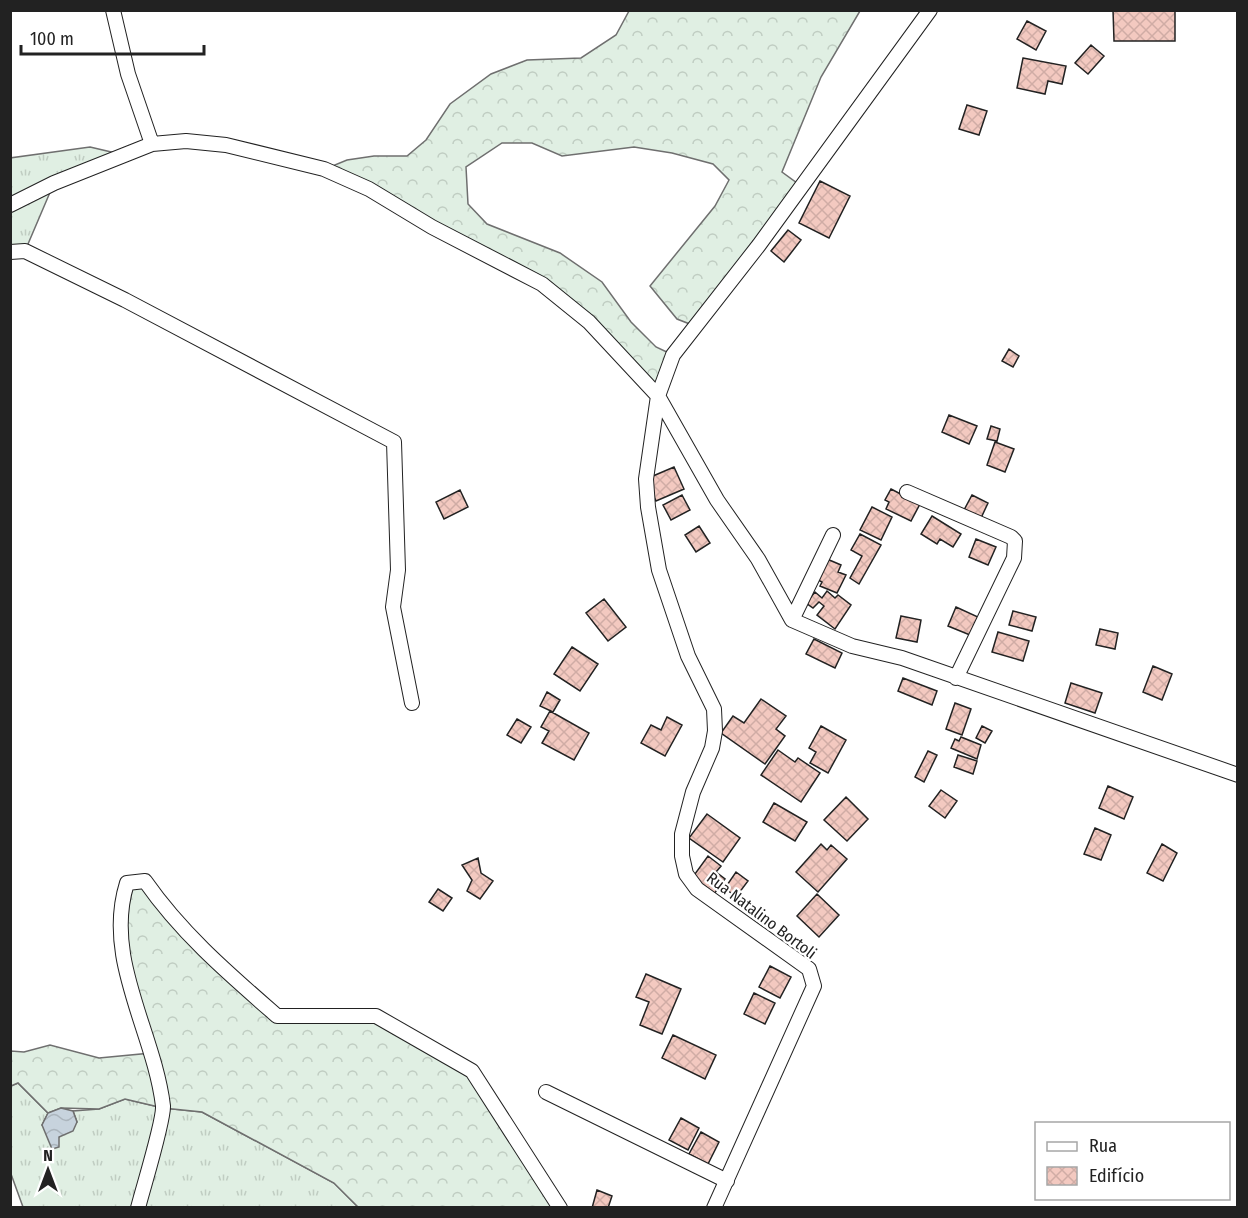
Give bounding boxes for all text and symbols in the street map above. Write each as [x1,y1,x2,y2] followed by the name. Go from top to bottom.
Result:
[21,18,204,56] scale bar
[30,28,74,50] text: 100 m
[703,868,820,963] street label: Rua Natalino Bortoli
[1035,1122,1230,1200] legend
[1089,1135,1117,1157] text: Rua
[18,1140,78,1200] north arrow
[43,1146,53,1165] text: N
[1089,1165,1144,1187] text: Edifício

